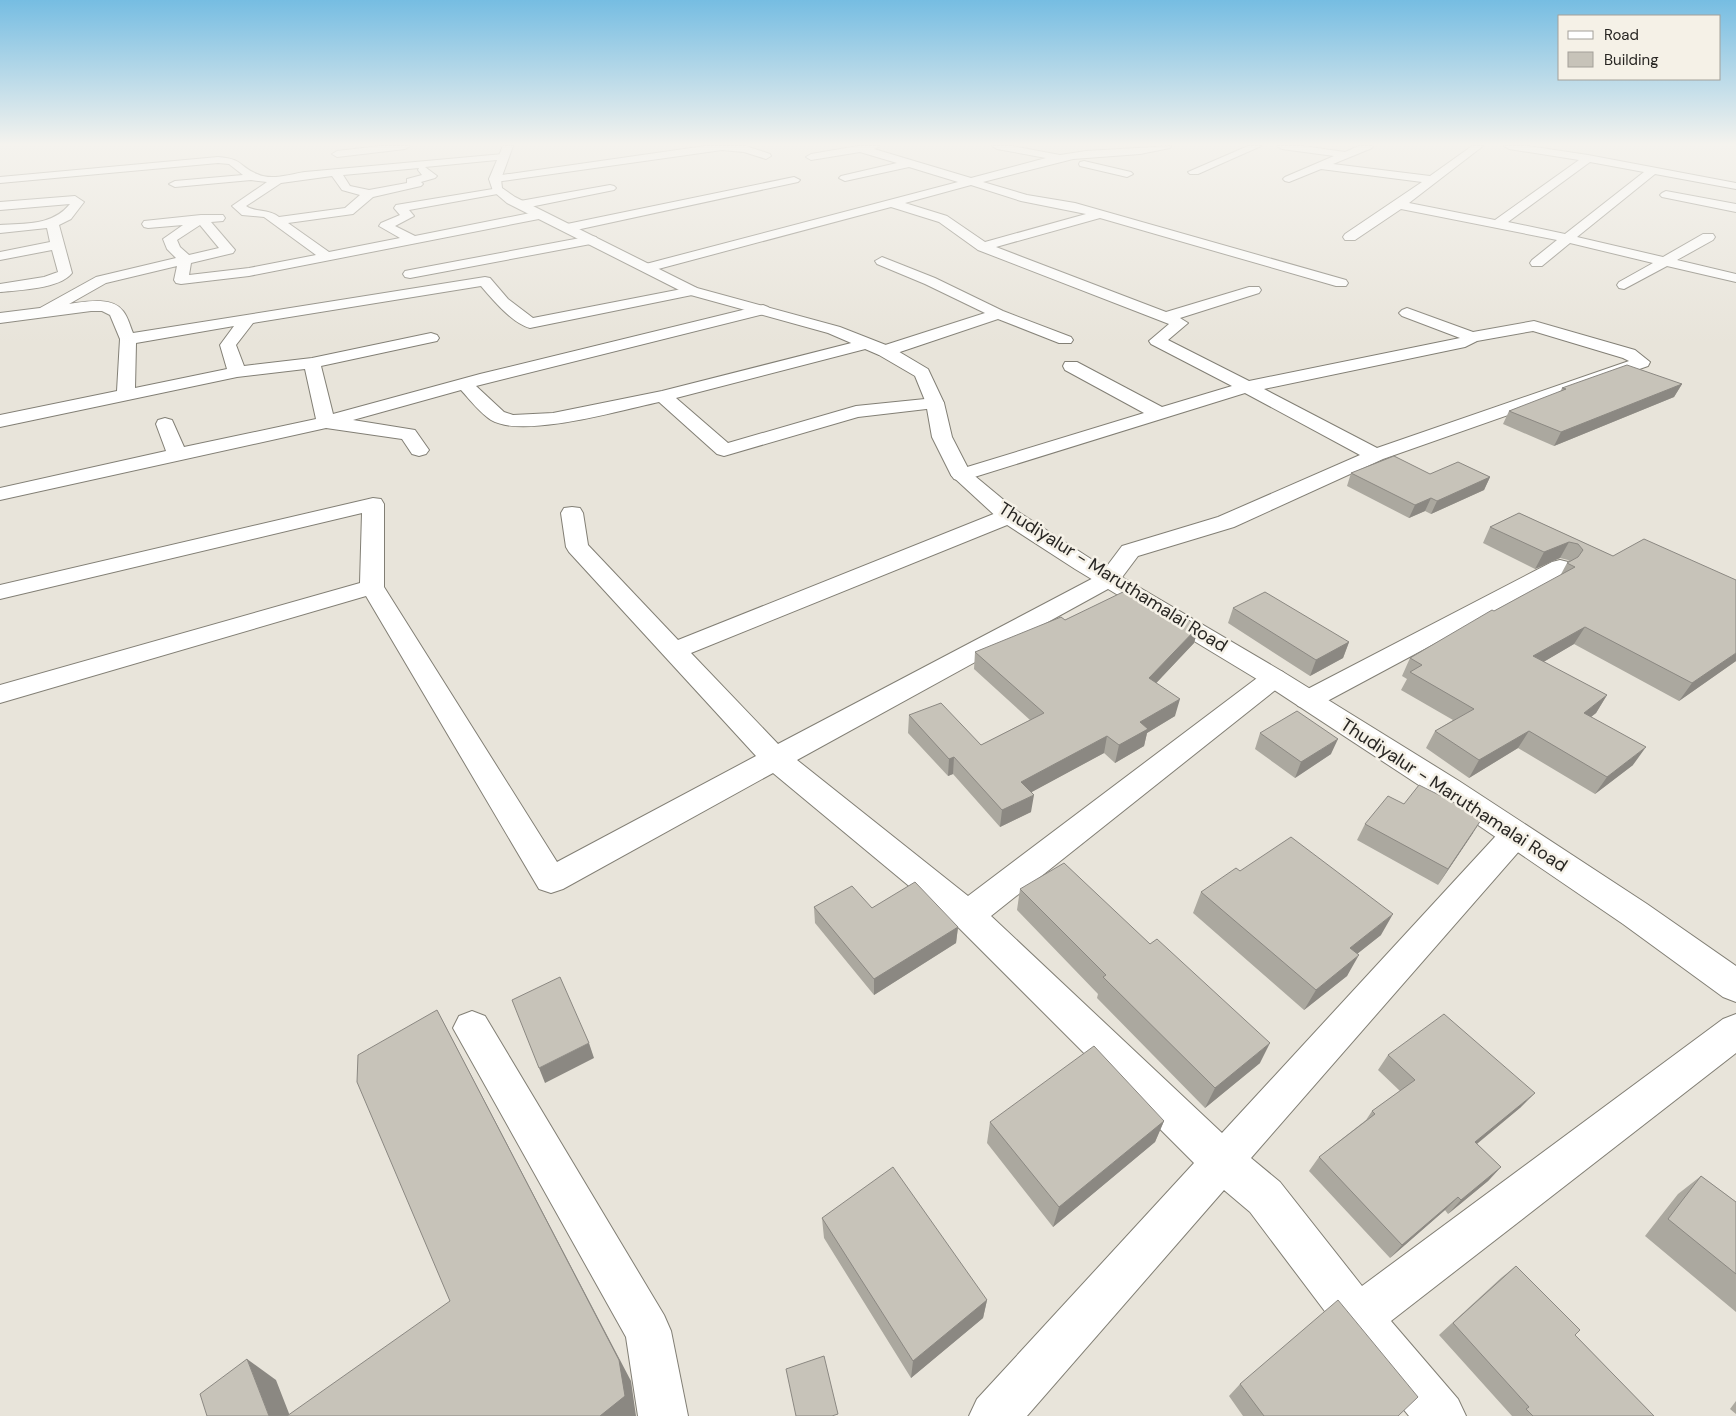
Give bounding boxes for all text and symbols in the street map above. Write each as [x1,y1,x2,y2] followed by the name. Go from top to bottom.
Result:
[1558,15,1721,80] legend
[1604,25,1639,45] text: Road
[1604,50,1659,70] text: Building
[994,496,1232,658] street label: Thudiyalur - Maruthamalai Road
[1336,713,1572,877] street label: Thudiyalur - Maruthamalai Road

